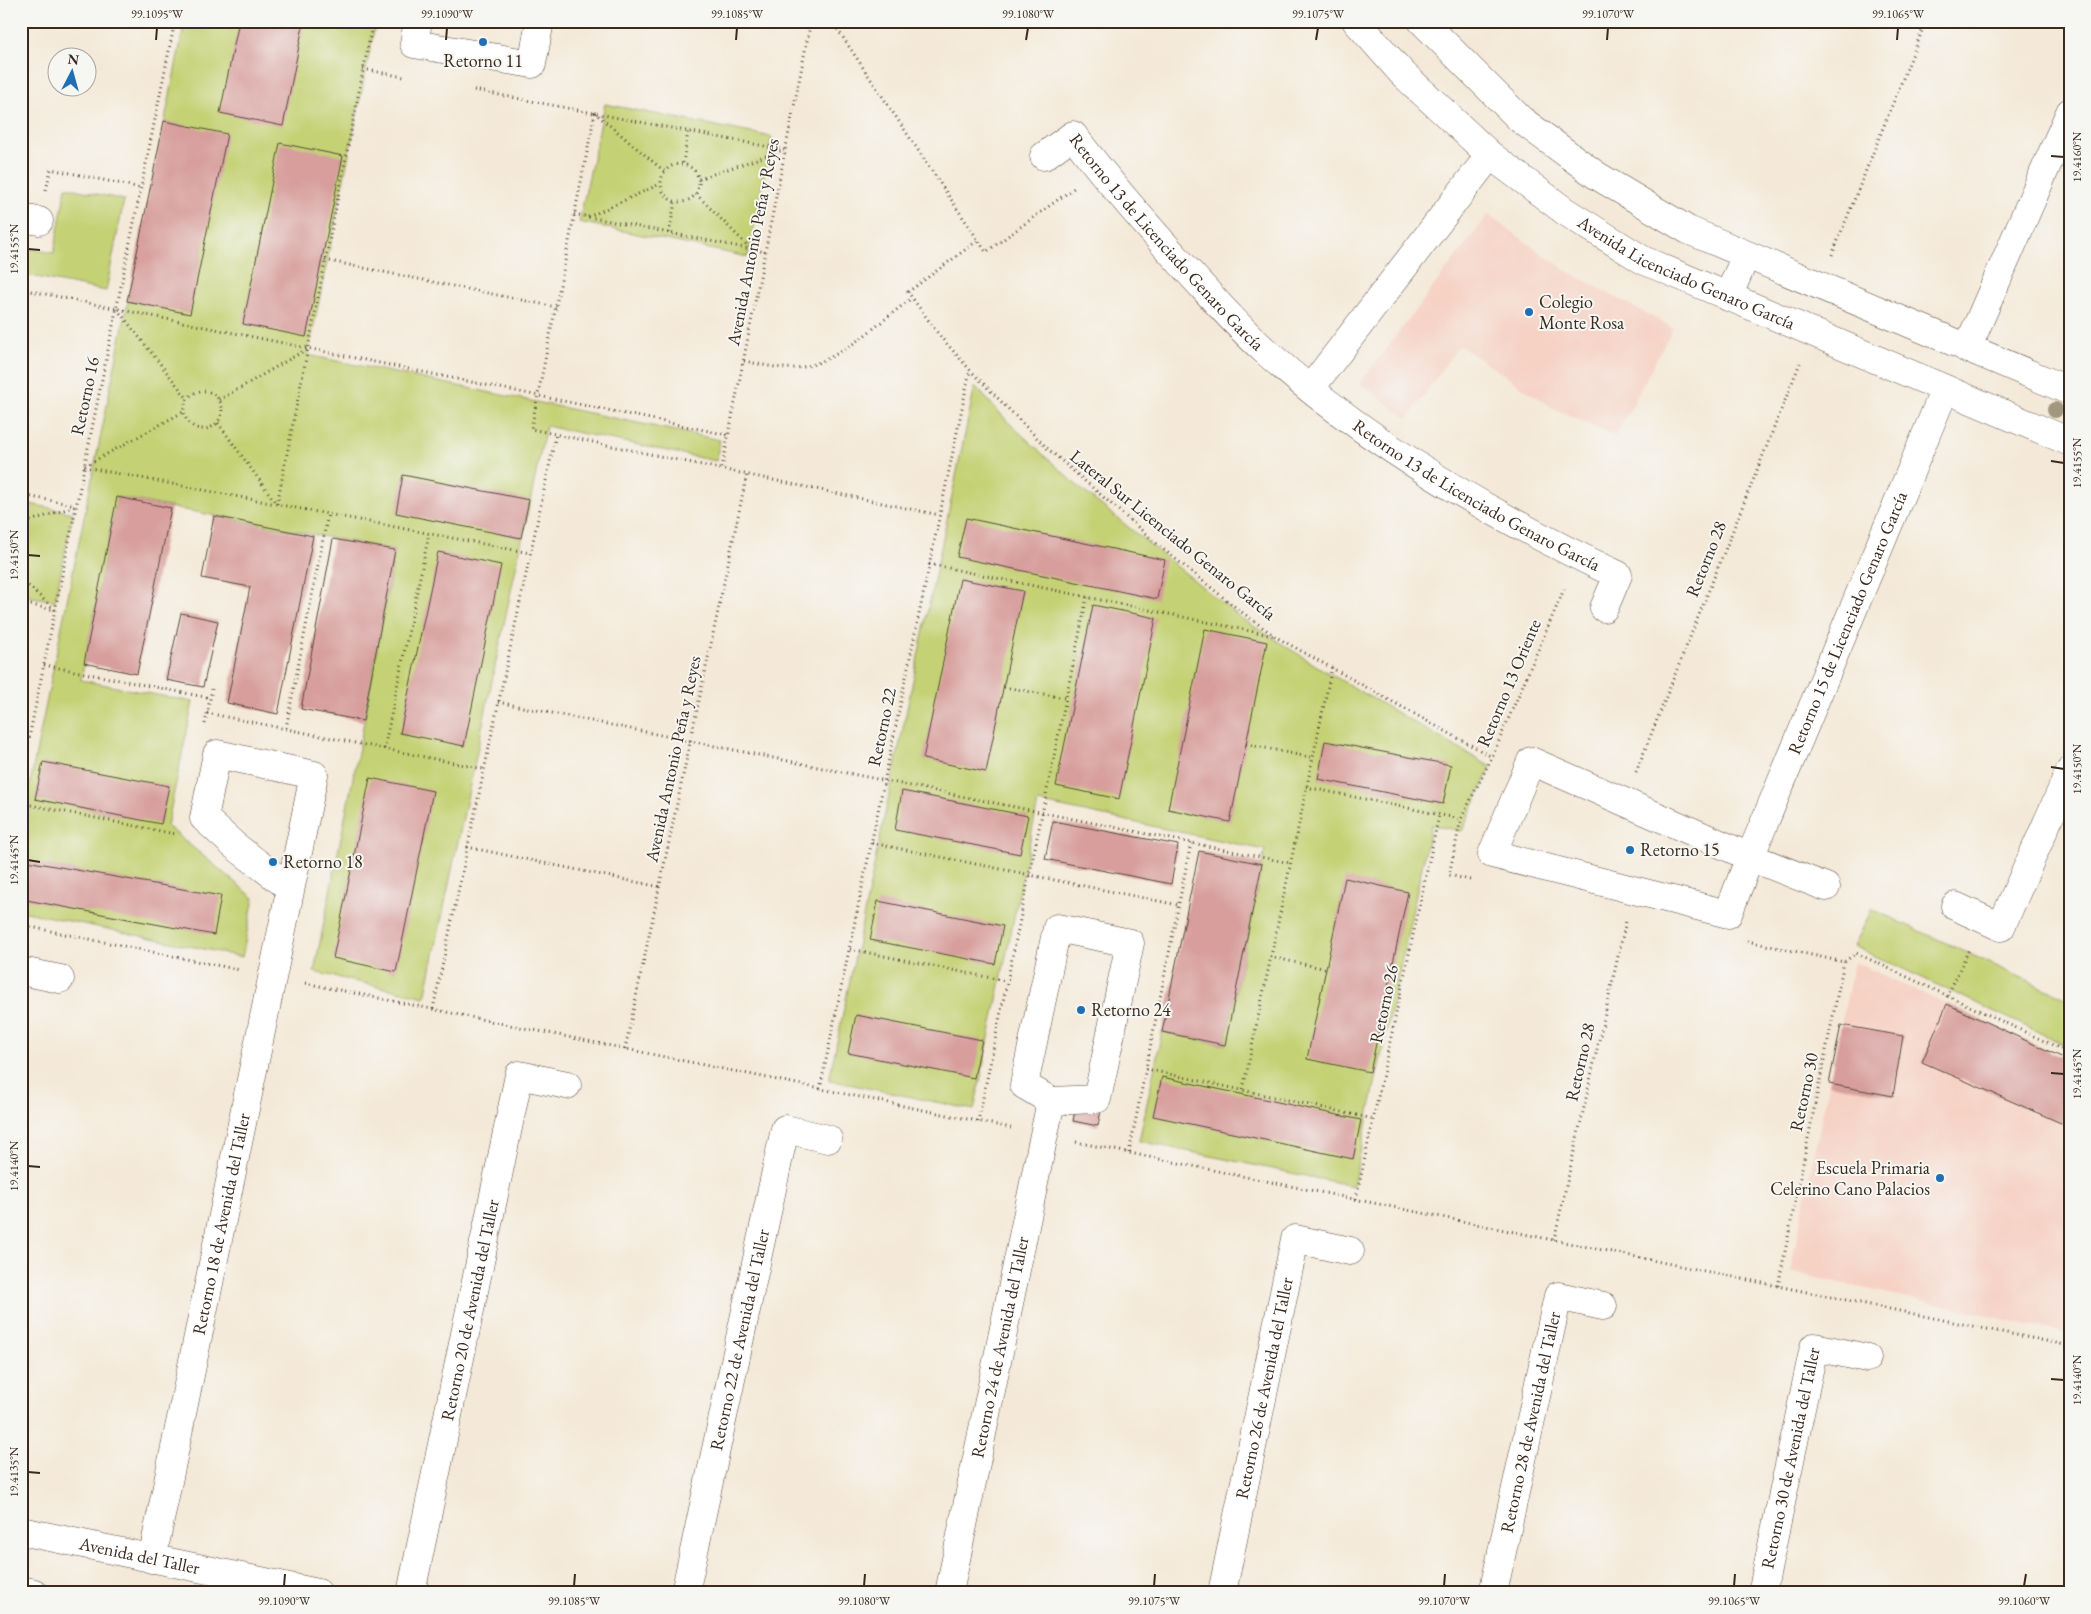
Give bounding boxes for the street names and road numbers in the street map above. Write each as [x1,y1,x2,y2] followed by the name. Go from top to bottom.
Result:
[1065,128,1270,356] street label: Retorno 13 de Licenciado Genaro García
[721,136,784,348] street label: Avenida Antonio Peña y Reyes
[1573,210,1799,335] street label: Avenida Licenciado Genaro García
[65,354,104,437] street label: Retorno 16
[1349,414,1605,576] street label: Retorno 13 de Licenciado Genaro García
[1066,444,1282,625] street label: Lateral Sur Licenciado Genaro García
[1782,487,1912,758] street label: Retorno 15 de Licenciado Genaro García
[1680,518,1731,600] street label: Retorno 28
[1471,615,1546,750] street label: Retorno 13 Oriente
[639,653,706,865] street label: Avenida Antonio Peña y Reyes
[862,685,901,768] street label: Retorno 22
[1364,962,1403,1045] street label: Retorno 26
[1559,1020,1600,1103] street label: Retorno 28
[1784,1050,1823,1133] street label: Retorno 30
[187,1111,255,1337] street label: Retorno 18 de Avenida del Taller
[435,1197,504,1423] street label: Retorno 20 de Avenida del Taller
[704,1227,774,1453] street label: Retorno 22 de Avenida del Taller
[965,1234,1034,1460] street label: Retorno 24 de Avenida del Taller
[1230,1275,1298,1501] street label: Retorno 26 de Avenida del Taller
[1495,1309,1565,1535] street label: Retorno 28 de Avenida del Taller
[1755,1345,1825,1571] street label: Retorno 30 de Avenida del Taller
[76,1531,202,1579] street label: Avenida del Taller

